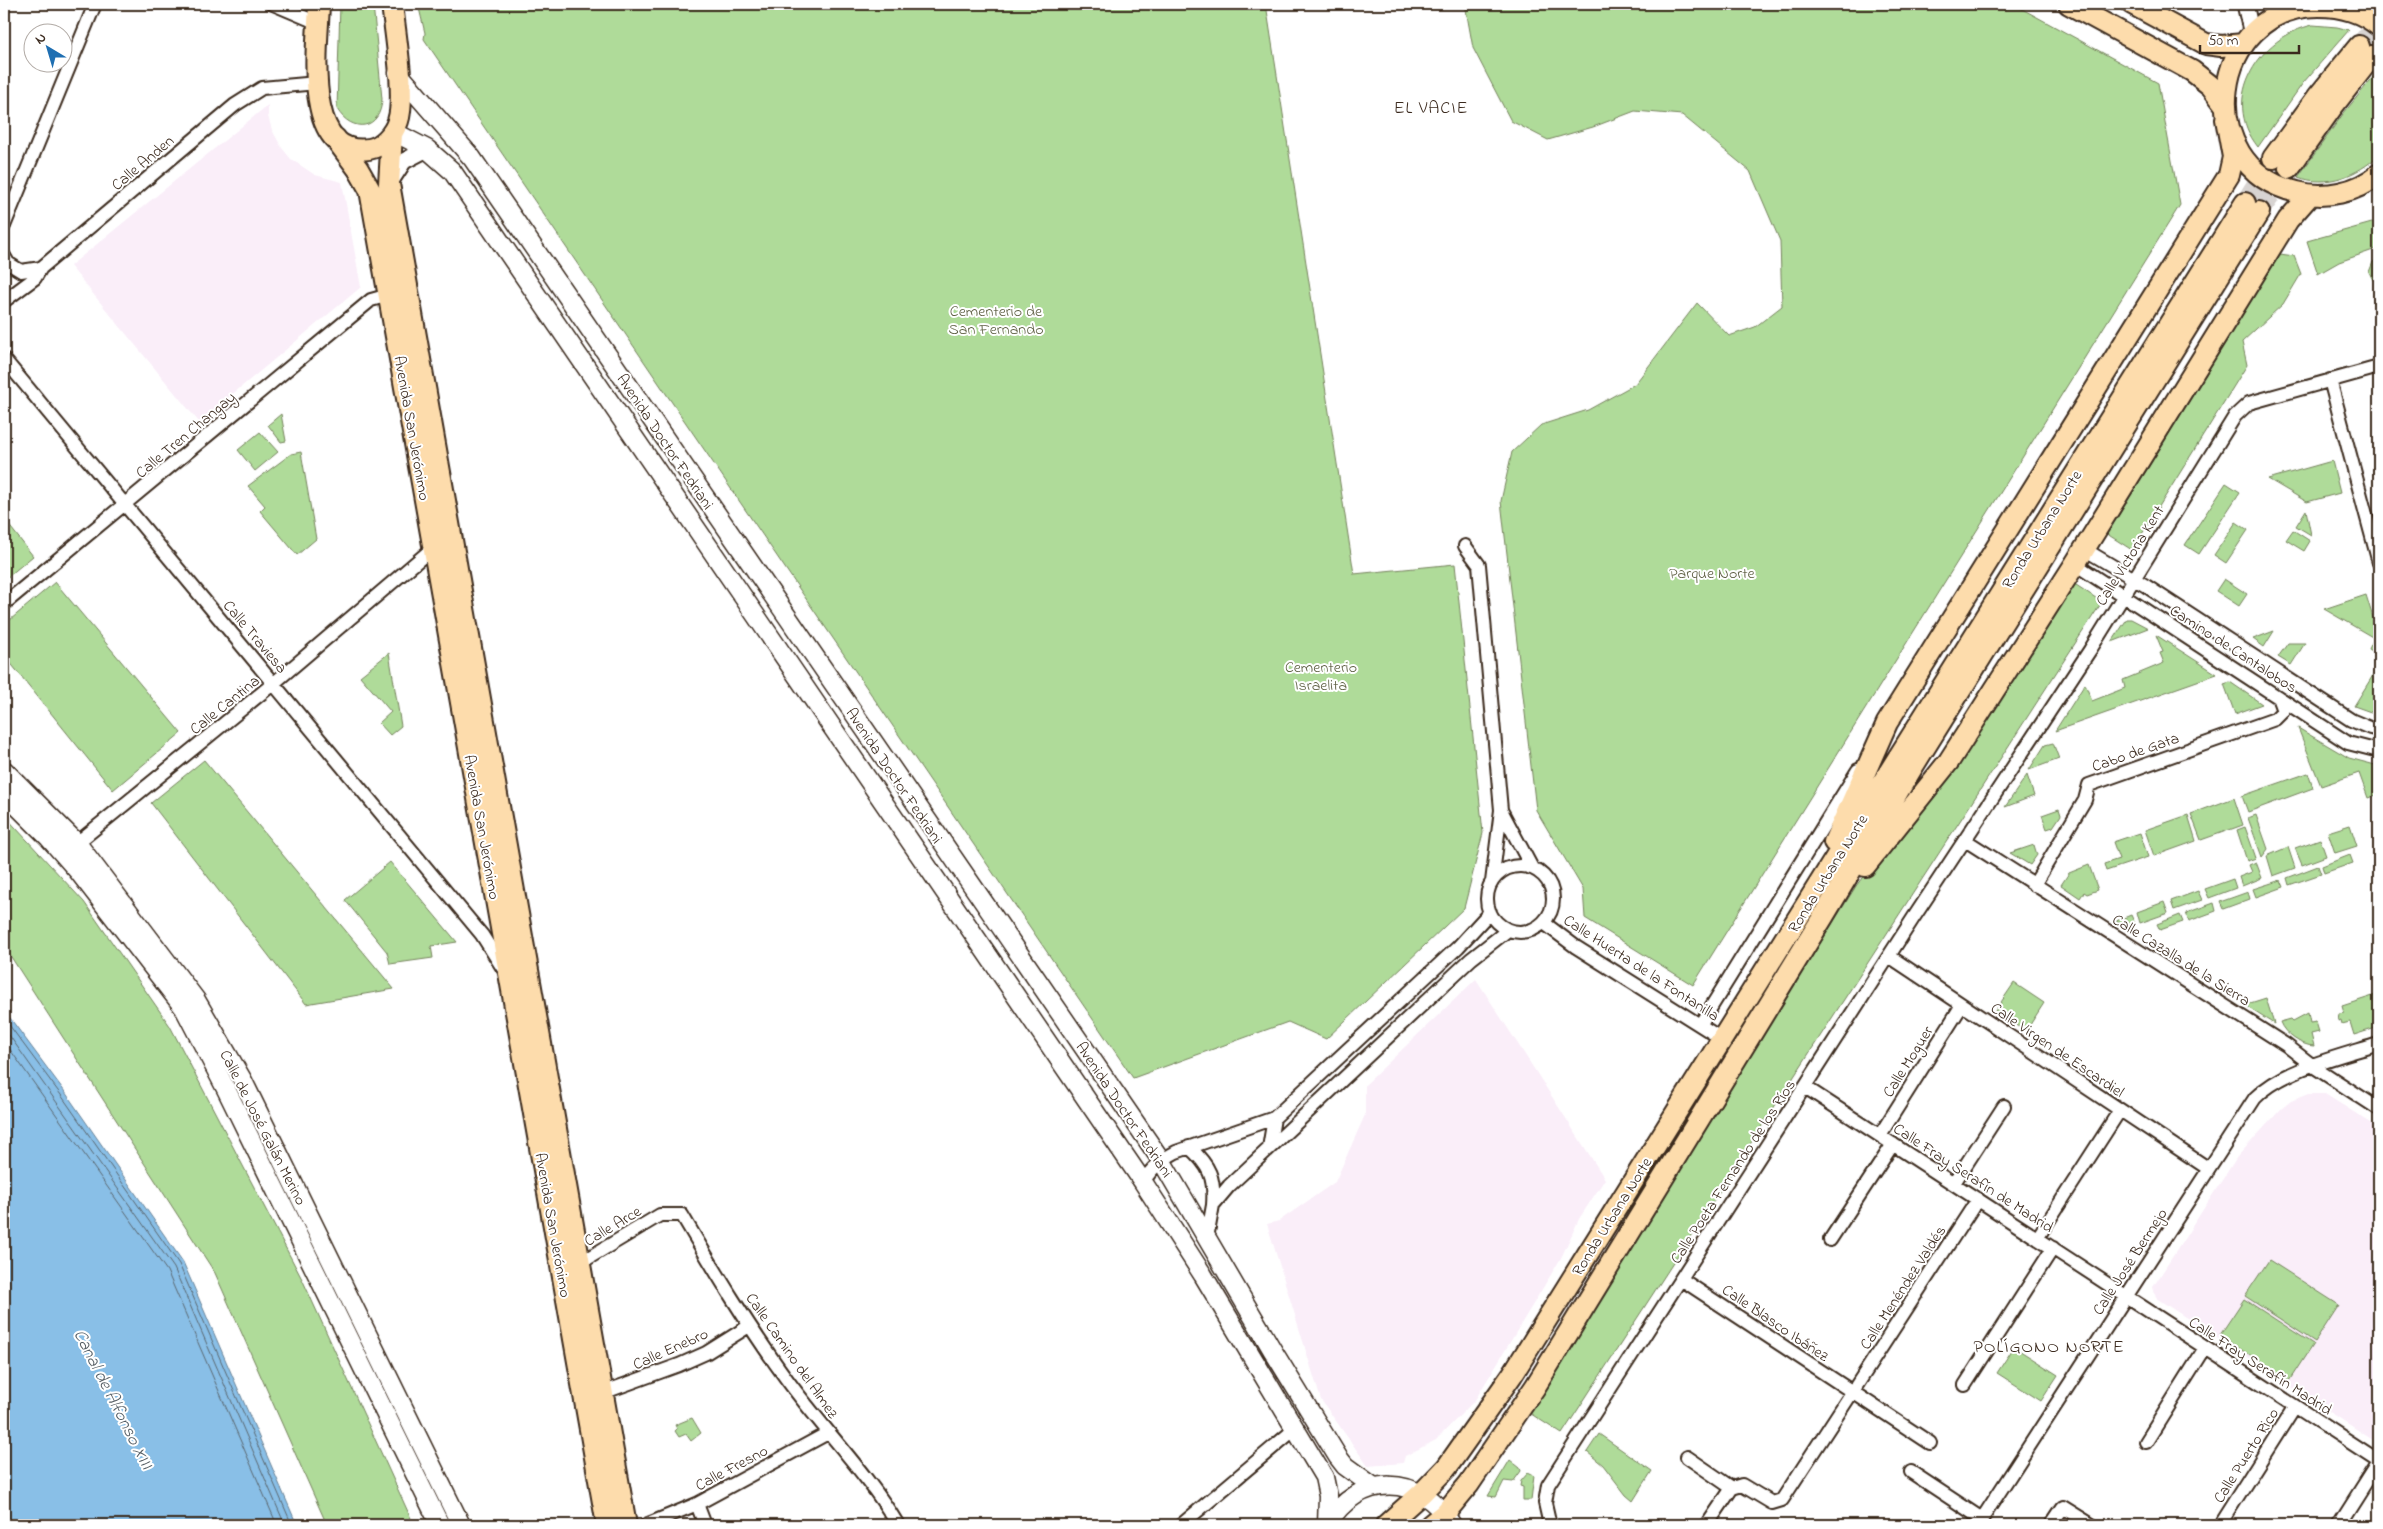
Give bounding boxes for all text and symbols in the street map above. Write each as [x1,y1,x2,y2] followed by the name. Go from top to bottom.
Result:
[22,22,72,72] north arrow
[2200,22,2299,54] scale bar
[31,28,51,50] text: N
[2208,30,2239,52] text: 50 m
[1394,96,1468,122] district label: EL VACIE
[107,130,180,197] street label: Calle Anden
[948,300,1044,342] park label: Cementerio de San Fernando
[386,354,436,503] street label: Avenida San Jerónimo
[610,369,719,515] street label: Avenida Doctor Fedriani
[131,386,242,485] street label: Calle Tren Changay
[1996,465,2089,594] street label: Ronda Urbana Norte
[2090,501,2172,611] street label: Calle Victoria Kent
[1669,562,1756,586] park label: Parque Norte
[216,595,293,679] street label: Calle Traviesa
[2164,599,2301,700] street label: Camino de Cantalobos
[1285,656,1357,698] park label: Cementerio Israelita
[185,670,265,741] street label: Calle Cantina
[839,703,948,849] street label: Avenida Doctor Fedriani
[2089,727,2183,779] street label: Cabo de Gata
[456,753,506,902] street label: Avenida San Jerónimo
[1782,809,1875,938] street label: Ronda Urbana Norte
[2107,908,2255,1013] street label: Calle Cazalla de la Sierra
[1558,909,1724,1028] street label: Calle Huerta de la Fontanilla
[1985,997,2129,1105] street label: Calle Virgen de Escardiel
[1877,1022,1940,1103] street label: Calle Moguer
[1069,1037,1178,1183] street label: Avenida Doctor Fedriani
[213,1046,312,1210] street label: Calle de José Galán Merino
[1665,1075,1802,1269] street label: Calle Poeta Fernando de los Ríos
[1888,1118,2058,1240] street label: Calle Fray Serafín de Madrid
[527,1151,577,1300] street label: Avenida San Jerónimo
[1566,1152,1659,1281] street label: Ronda Urbana Norte
[580,1200,647,1253] street label: Calle Arce
[2087,1204,2174,1320] street label: Calle José Bermejo
[1854,1221,1953,1355] street label: Calle Menéndez Valdés
[1716,1279,1834,1369] street label: Calle Blasco Ibáñez
[739,1288,844,1424] street label: Calle Camino del Almez
[2183,1311,2336,1422] street label: Calle Fray Serafín Madrid
[629,1323,712,1377] street label: Calle Enebro
[66,1325,159,1475] water label: Canal de Alfonso XIII
[1973,1335,2125,1361] district label: POLÍGONO NORTE
[2208,1404,2286,1508] street label: Calle Puerto Rico
[691,1439,773,1498] street label: Calle Fresno

